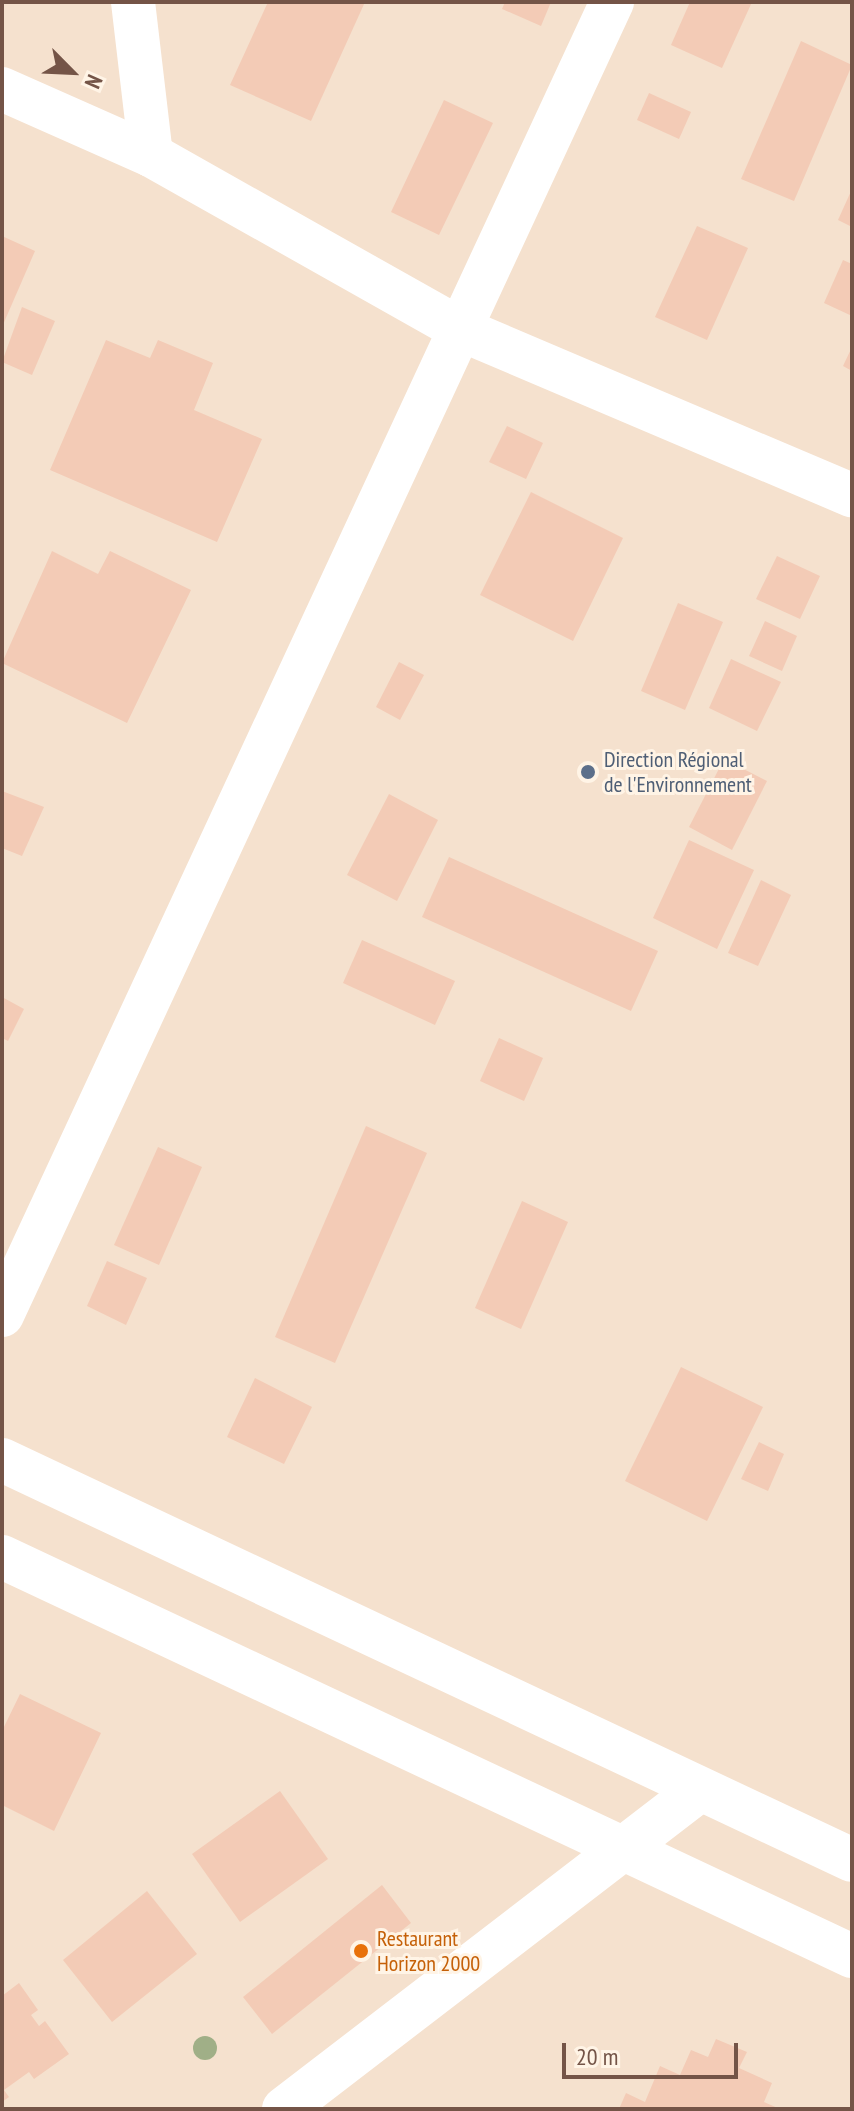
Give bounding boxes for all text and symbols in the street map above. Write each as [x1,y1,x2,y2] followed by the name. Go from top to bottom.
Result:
[32,32,112,112] north arrow
[79,71,109,93] text: N
[604,746,752,798] place label: Direction Régional de l'Environnement
[579,763,597,781] marker: Direction Régional de l'Environnement
[377,1925,480,1976] place label: Restaurant Horizon 2000
[352,1942,370,1960] marker: Restaurant Horizon 2000
[566,2027,742,2077] scale bar
[576,2041,618,2072] text: 20 m

